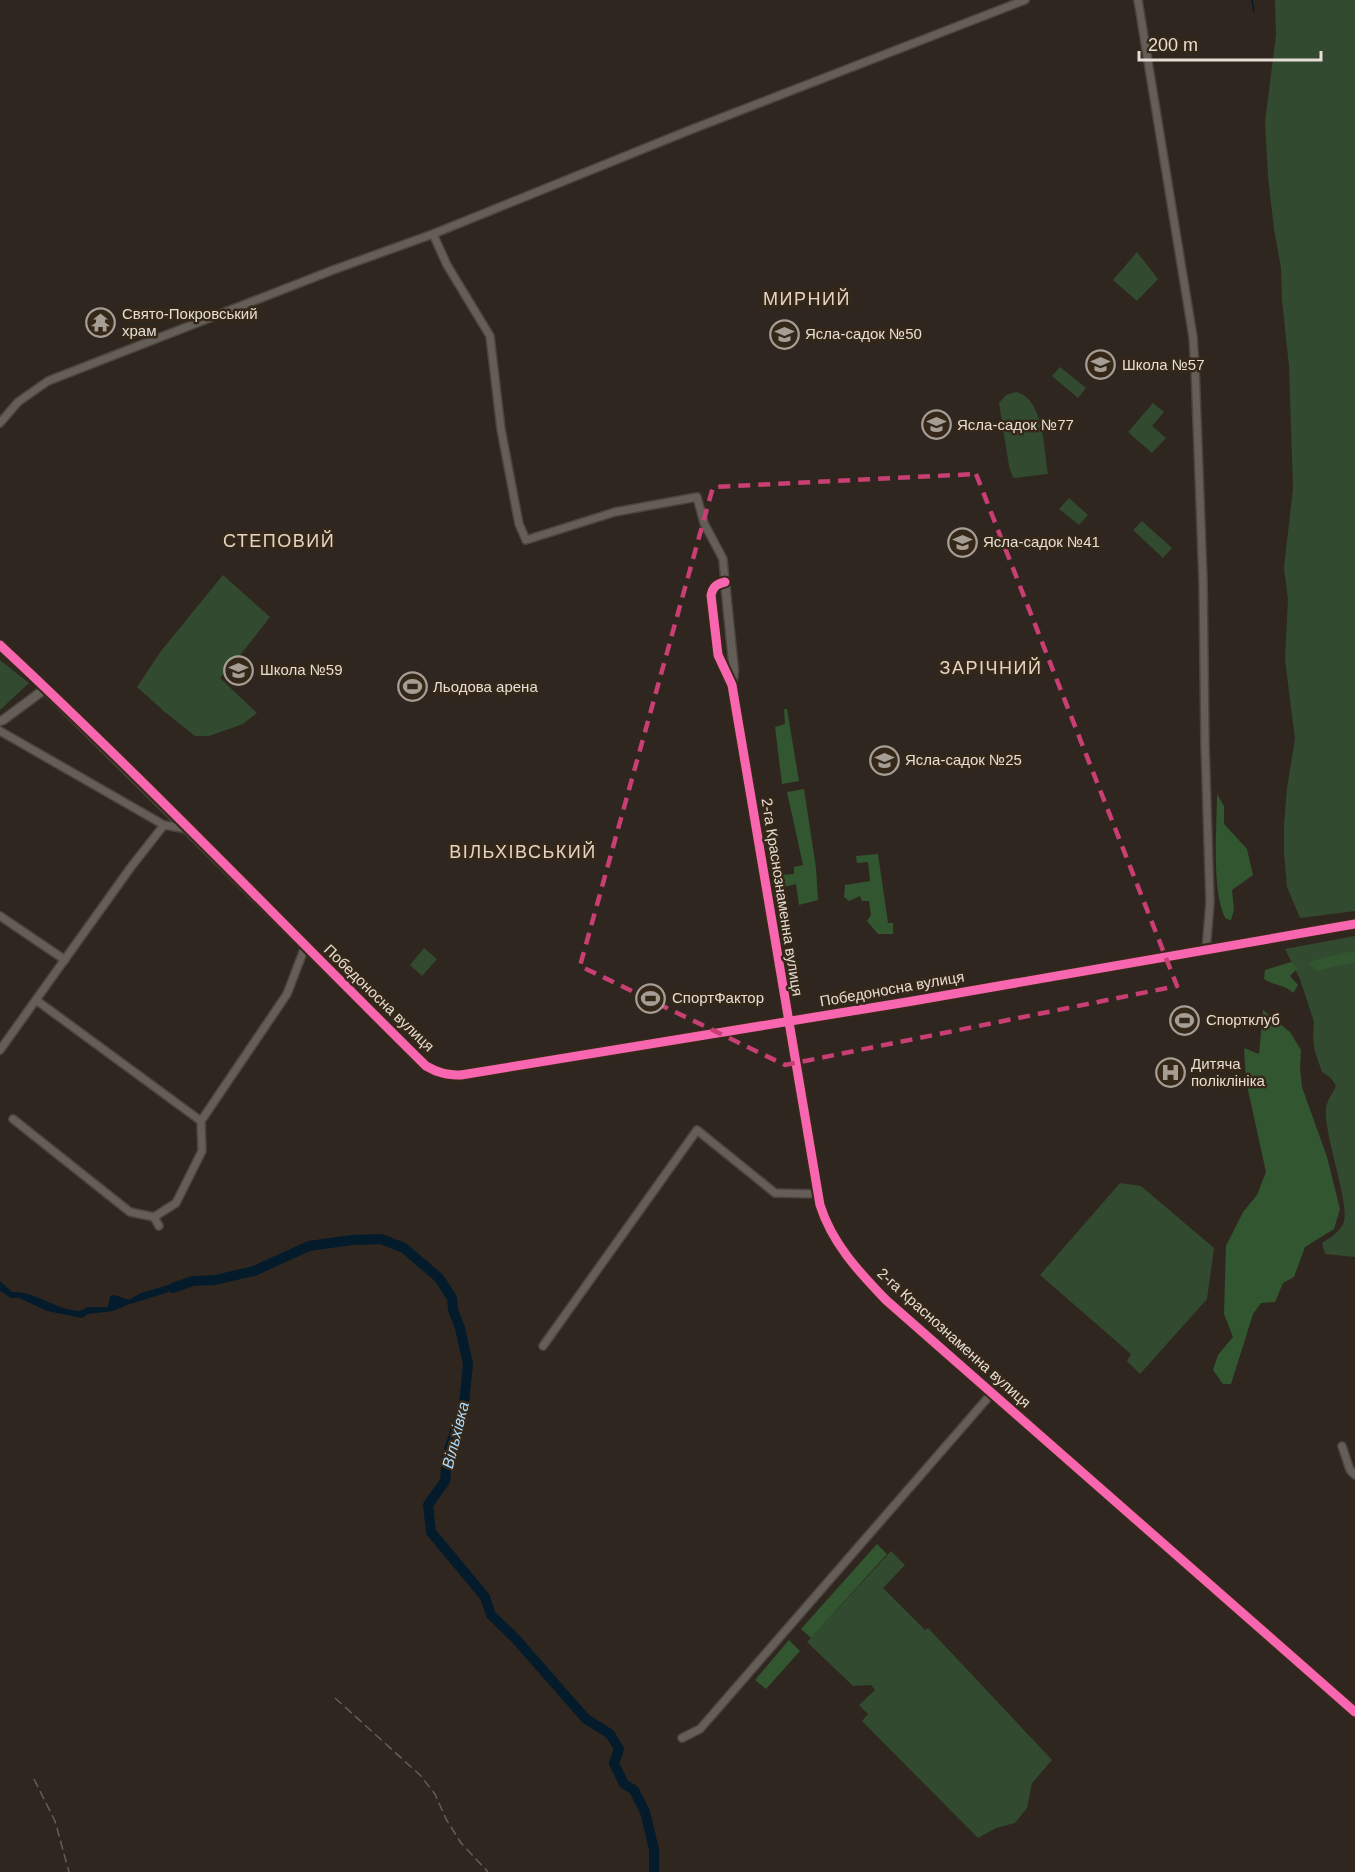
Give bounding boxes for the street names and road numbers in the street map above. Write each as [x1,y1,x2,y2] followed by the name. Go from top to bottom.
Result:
[758,797,807,997] street label: 2-га Краснознаменна вулиця
[321,941,438,1055] street label: Победоносна вулиця
[818,967,965,1010] street label: Победоносна вулиця
[874,1264,1034,1411] street label: 2-га Краснознаменна вулиця

